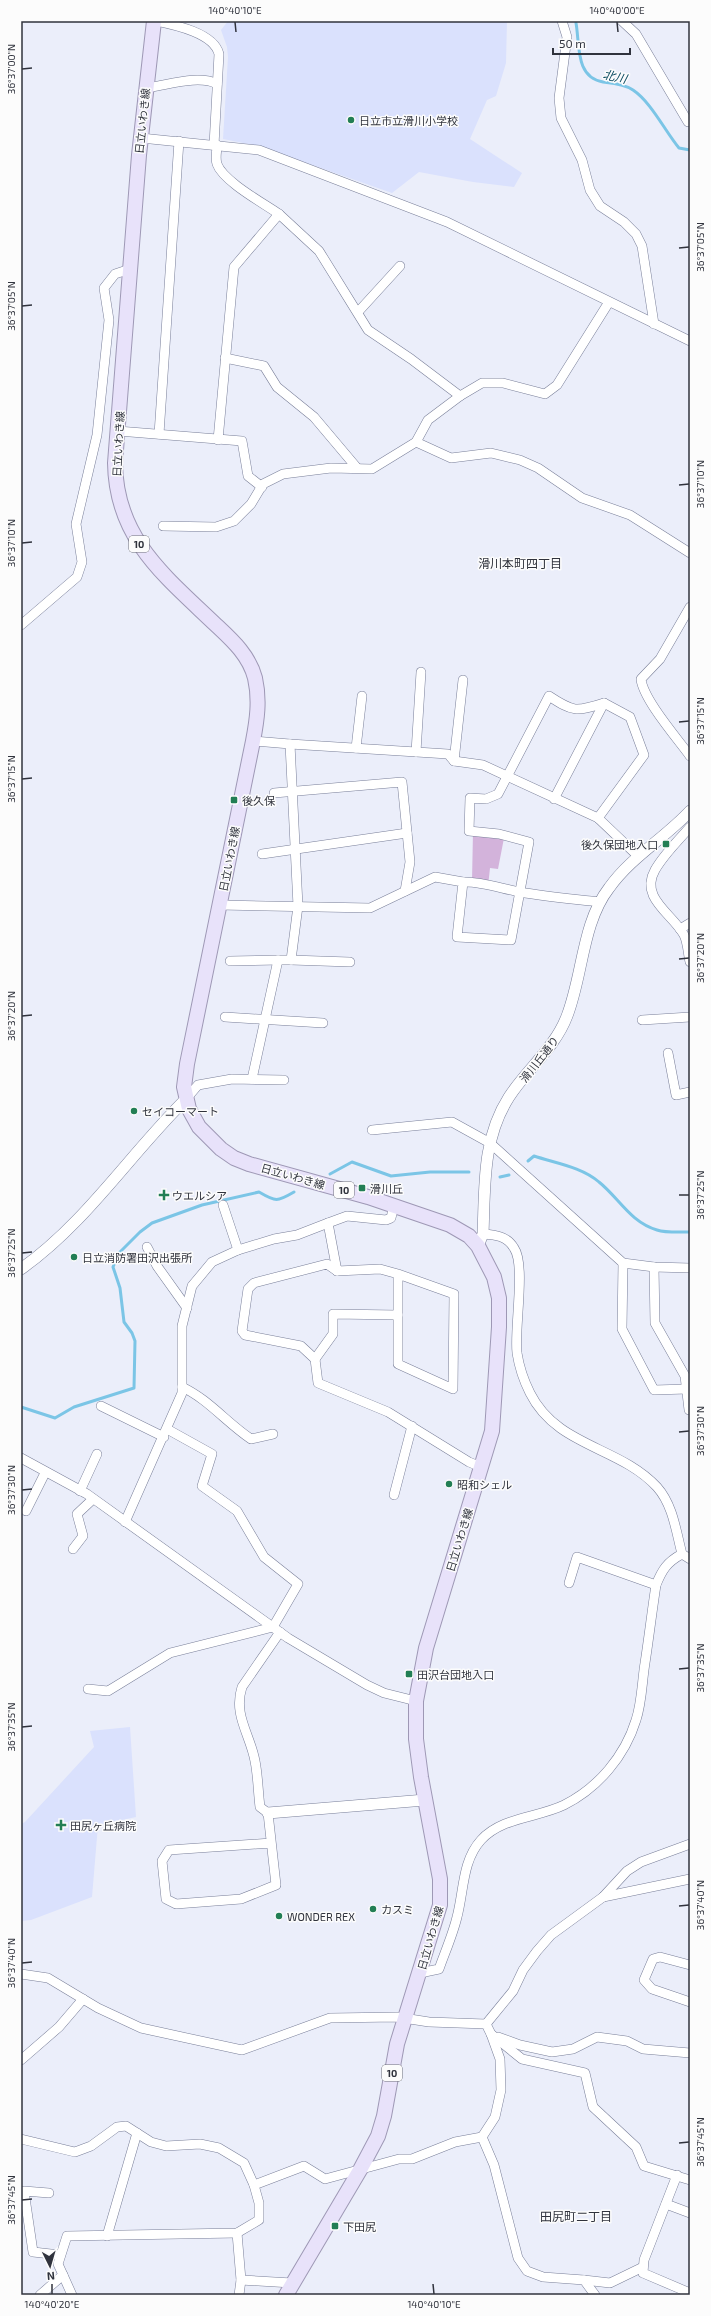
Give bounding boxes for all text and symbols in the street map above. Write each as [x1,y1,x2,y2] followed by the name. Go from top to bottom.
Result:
[208,4,262,16] text: 140°40'10"E
[589,4,645,16] text: 140°40'00"E
[553,30,630,56] scale bar
[559,36,586,50] text: 50 m
[5,44,17,94] text: 36°37'00"N
[602,66,630,86] water label: 北川
[132,88,152,154] street label: 日立いわき線
[359,114,458,127] place label: 日立市立滑川小学校
[346,115,356,125] marker: 日立市立滑川小学校
[694,222,706,272] text: 36°37'05"N
[5,281,17,331] text: 36°37'05"N
[110,411,126,477] street label: 日立いわき線
[694,460,706,508] text: 36°37'10"N
[5,519,17,567] text: 36°37'10"N
[129,536,149,552] road number: 10
[478,556,562,570] district label: 滑川本町四丁目
[694,697,706,745] text: 36°37'15"N
[5,755,17,803] text: 36°37'15"N
[242,794,276,807] place label: 後久保
[229,795,239,805] marker: 後久保
[216,825,242,893] street label: 日立いわき線
[581,838,658,851] place label: 後久保団地入口
[661,839,671,849] marker: 後久保団地入口
[694,933,706,983] text: 36°37'20"N
[5,991,17,1041] text: 36°37'20"N
[517,1033,561,1085] street label: 滑川丘通り
[142,1105,219,1118] place label: セイコーマート
[129,1106,139,1116] marker: セイコーマート
[259,1161,327,1191] street label: 日立いわき線
[694,1170,706,1220] text: 36°37'25"N
[334,1182,354,1198] road number: 10
[370,1182,403,1195] place label: 滑川丘
[357,1183,367,1193] marker: 滑川丘
[172,1189,227,1202] place label: ウエルシア
[159,1190,169,1200] marker: ウエルシア
[5,1228,17,1278] text: 36°37'25"N
[82,1251,193,1264] place label: 日立消防署田沢出張所
[69,1252,79,1262] marker: 日立消防署田沢出張所
[694,1406,706,1456] text: 36°37'30"N
[5,1465,17,1515] text: 36°37'30"N
[457,1478,512,1491] place label: 昭和シェル
[444,1479,454,1489] marker: 昭和シェル
[443,1507,475,1573] street label: 日立いわき線
[694,1643,706,1693] text: 36°37'35"N
[417,1668,494,1681] place label: 田沢台団地入口
[404,1669,414,1679] marker: 田沢台団地入口
[5,1702,17,1752] text: 36°37'35"N
[55,1819,67,1831] marker: 田尻ヶ丘病院
[70,1819,136,1832] place label: 田尻ヶ丘病院
[694,1880,706,1930] text: 36°37'40"N
[381,1903,414,1916] place label: カスミ
[368,1904,378,1914] marker: カスミ
[415,1904,445,1972] street label: 日立いわき線
[287,1910,355,1923] place label: WONDER REX
[274,1911,284,1921] marker: WONDER REX
[5,1938,17,1988] text: 36°37'40"N
[382,2065,402,2081] road number: 10
[694,2117,706,2167] text: 36°37'45"N
[5,2175,17,2225] text: 36°37'45"N
[540,2209,612,2223] district label: 田尻町二丁目
[343,2220,376,2233] place label: 下田尻
[330,2221,340,2231] marker: 下田尻
[30,2246,70,2286] north arrow
[46,2270,55,2283] text: N
[25,2298,80,2310] text: 140°40'20"E
[407,2298,461,2310] text: 140°40'10"E

